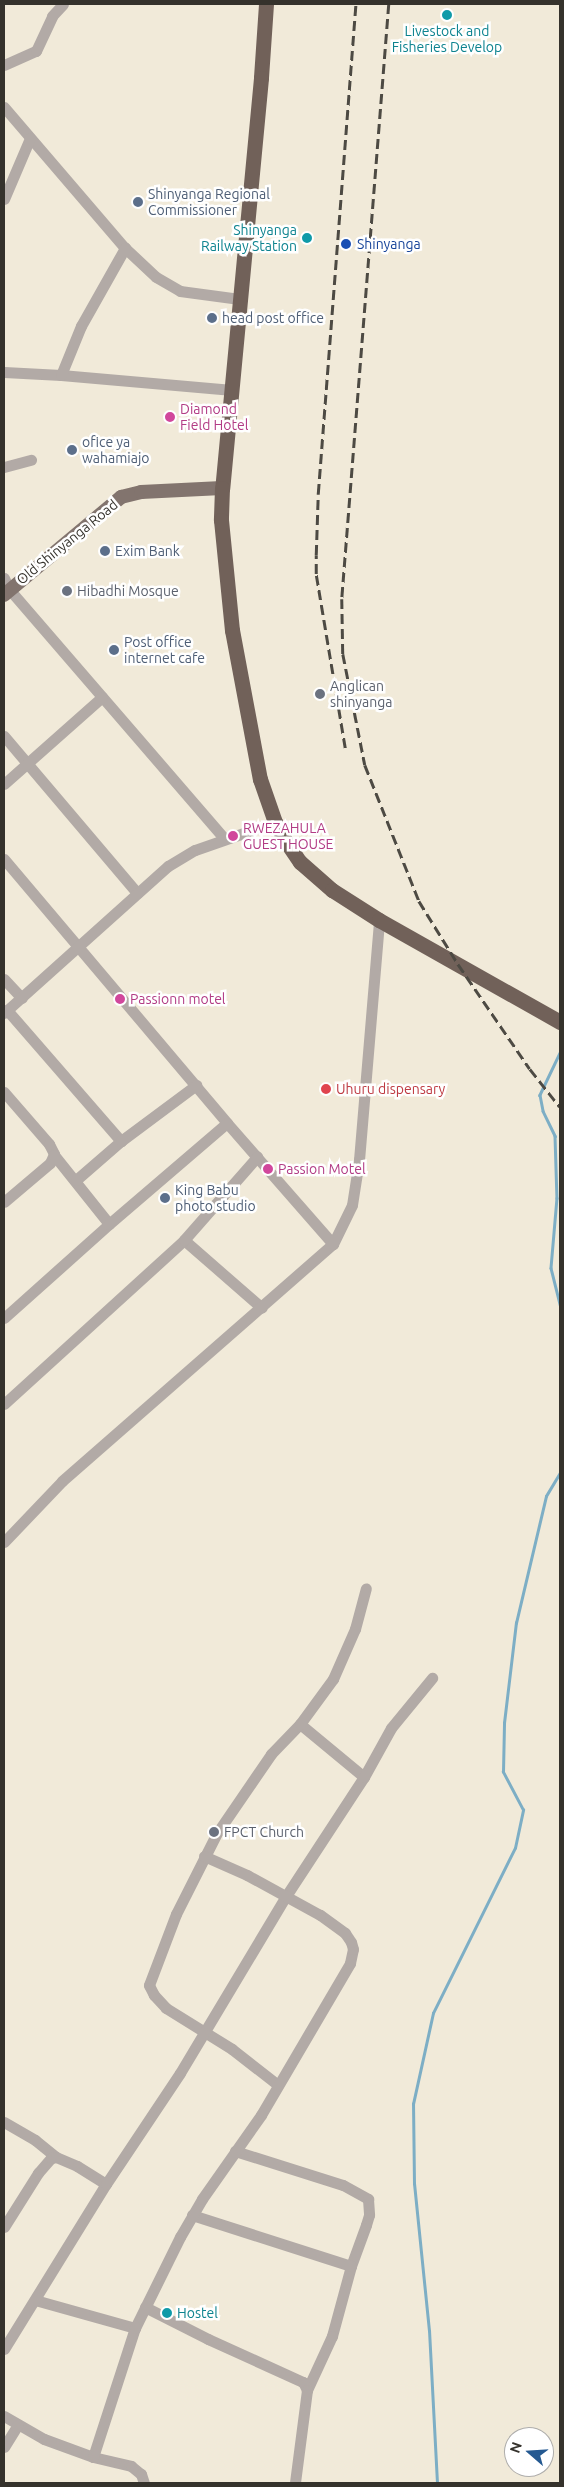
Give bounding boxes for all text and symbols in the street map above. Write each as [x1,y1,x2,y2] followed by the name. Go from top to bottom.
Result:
[441,9,453,21] marker: Livestock and Fisheries Develop
[392,23,502,56] place label: Livestock and Fisheries Develop
[148,186,270,218] place label: Shinyanga Regional Commissioner
[132,196,144,208] marker: Shinyanga Regional Commissioner
[201,222,297,254] place label: Shinyanga Railway Station
[301,232,313,244] marker: Shinyanga Railway Station
[357,236,421,252] place label: Shinyanga
[339,237,353,251] marker: Shinyanga
[222,310,324,326] place label: head post office
[206,312,218,324] marker: head post office
[180,401,248,434] place label: Diamond Field Hotel
[164,411,176,423] marker: Diamond Field Hotel
[82,434,150,467] place label: ofice ya wahamiajo
[66,444,78,456] marker: ofice ya wahamiajo
[13,496,121,588] street label: Old Shinyanga Road
[115,543,180,559] place label: Exim Bank
[99,545,111,557] marker: Exim Bank
[77,583,179,599] place label: Hibadhi Mosque
[61,585,73,597] marker: Hibadhi Mosque
[124,634,205,666] place label: Post office internet cafe
[108,644,120,656] marker: Post office internet cafe
[330,678,393,710] place label: Anglican shinyanga
[314,688,326,700] marker: Anglican shinyanga
[243,820,333,852] place label: RWEZAHULA GUEST HOUSE
[227,830,239,842] marker: RWEZAHULA GUEST HOUSE
[130,991,226,1007] place label: Passionn motel
[114,993,126,1005] marker: Passionn motel
[336,1081,445,1097] place label: Uhuru dispensary
[320,1083,332,1095] marker: Uhuru dispensary
[278,1161,366,1177] place label: Passion Motel
[262,1163,274,1175] marker: Passion Motel
[175,1182,256,1214] place label: King Babu photo studio
[159,1192,171,1204] marker: King Babu photo studio
[224,1824,304,1840] place label: FPCT Church
[208,1826,220,1838] marker: FPCT Church
[177,2305,218,2321] place label: Hostel
[161,2307,173,2319] marker: Hostel
[504,2427,554,2477] north arrow
[506,2440,525,2455] text: N

